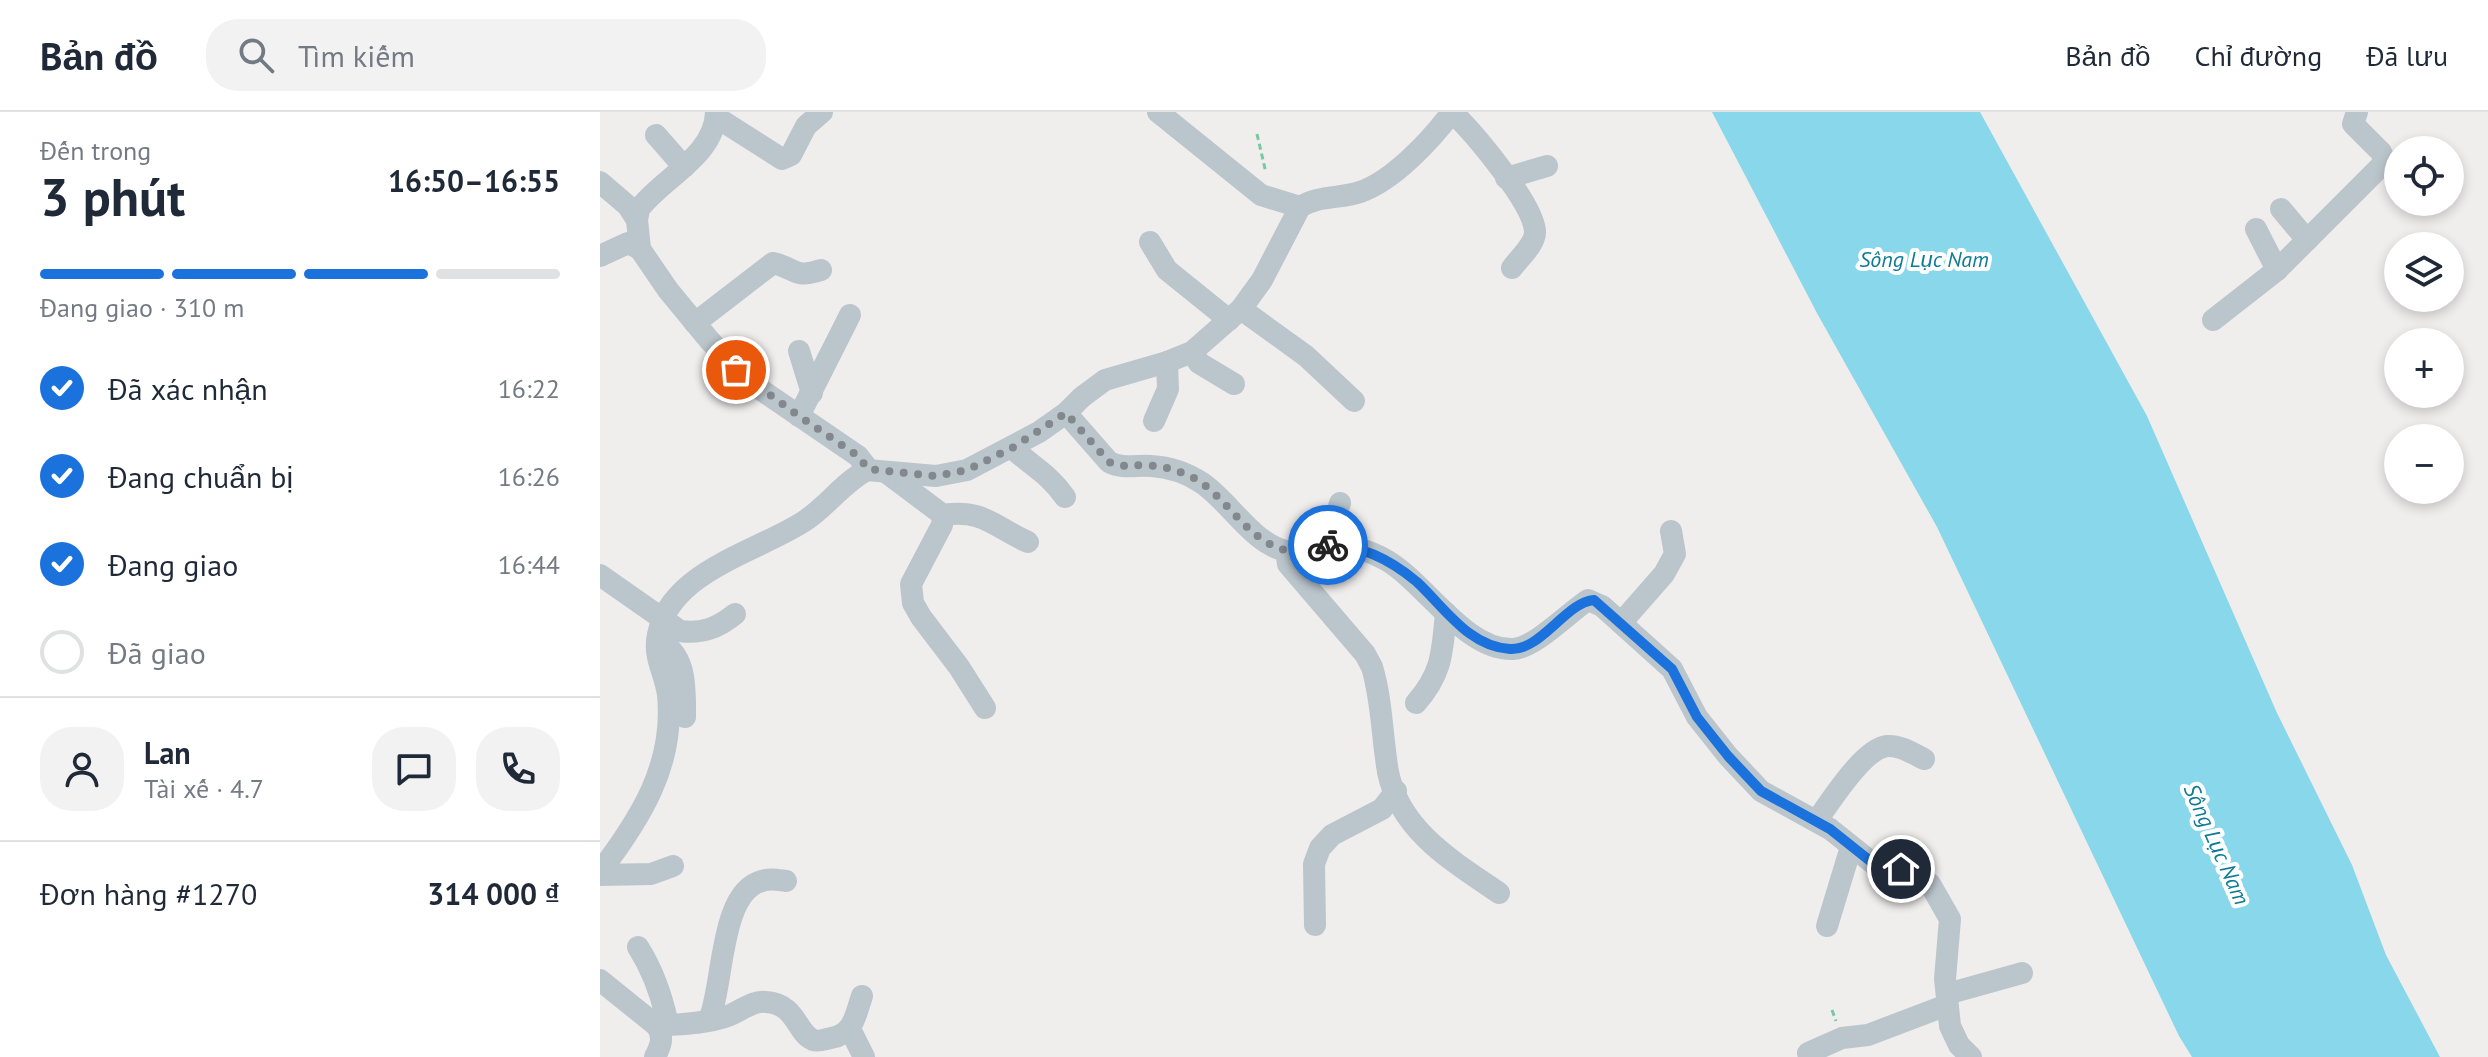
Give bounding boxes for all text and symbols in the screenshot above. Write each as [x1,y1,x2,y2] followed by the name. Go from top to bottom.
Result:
[206,19,766,91] search box
[40,31,158,80] text: Bản đồ
[234,33,278,77] icon: search
[298,36,415,75] text: Tìm kiếm
[2065,37,2151,74] text: Bản đồ
[2195,37,2322,74] text: Chỉ đường
[2366,37,2448,74] text: Đã lưu
[40,134,151,167] text: Đến trong
[2384,136,2464,504] map controls
[2384,136,2464,216] button: locate
[388,161,560,200] text: 16:50–16:55
[40,163,185,230] text: 3 phút
[2384,232,2464,312] button: layers
[1859,245,1989,273] water label: Sông Lục Nam
[40,291,244,324] text: Đang giao · 310 m
[2384,328,2464,408] button: +
[702,336,770,404] pin
[714,348,758,392] icon: bag
[40,366,84,410] icon: check
[108,369,268,408] text: Đã xác nhận
[498,372,560,405] text: 16:22
[2384,424,2464,504] button: −
[40,454,84,498] icon: check
[108,457,293,496] text: Đang chuẩn bị
[498,460,560,493] text: 16:26
[1288,505,1368,585] courier
[1306,523,1350,567] icon: bike
[40,542,84,586] icon: check
[108,545,238,584] text: Đang giao
[498,548,560,581] text: 16:44
[108,633,206,672] text: Đã giao
[40,727,124,811] button: person
[372,727,456,811] button: chat
[476,727,560,811] button: phone
[144,733,191,772] text: Lan
[144,772,264,805] text: Tài xế · 4.7
[2178,779,2256,909] water label: Sông Lục Nam
[1867,835,1935,903] pin
[1879,847,1923,891] icon: home
[40,874,257,913] text: Đơn hàng #1270
[427,874,560,913] text: 314 000 ₫

